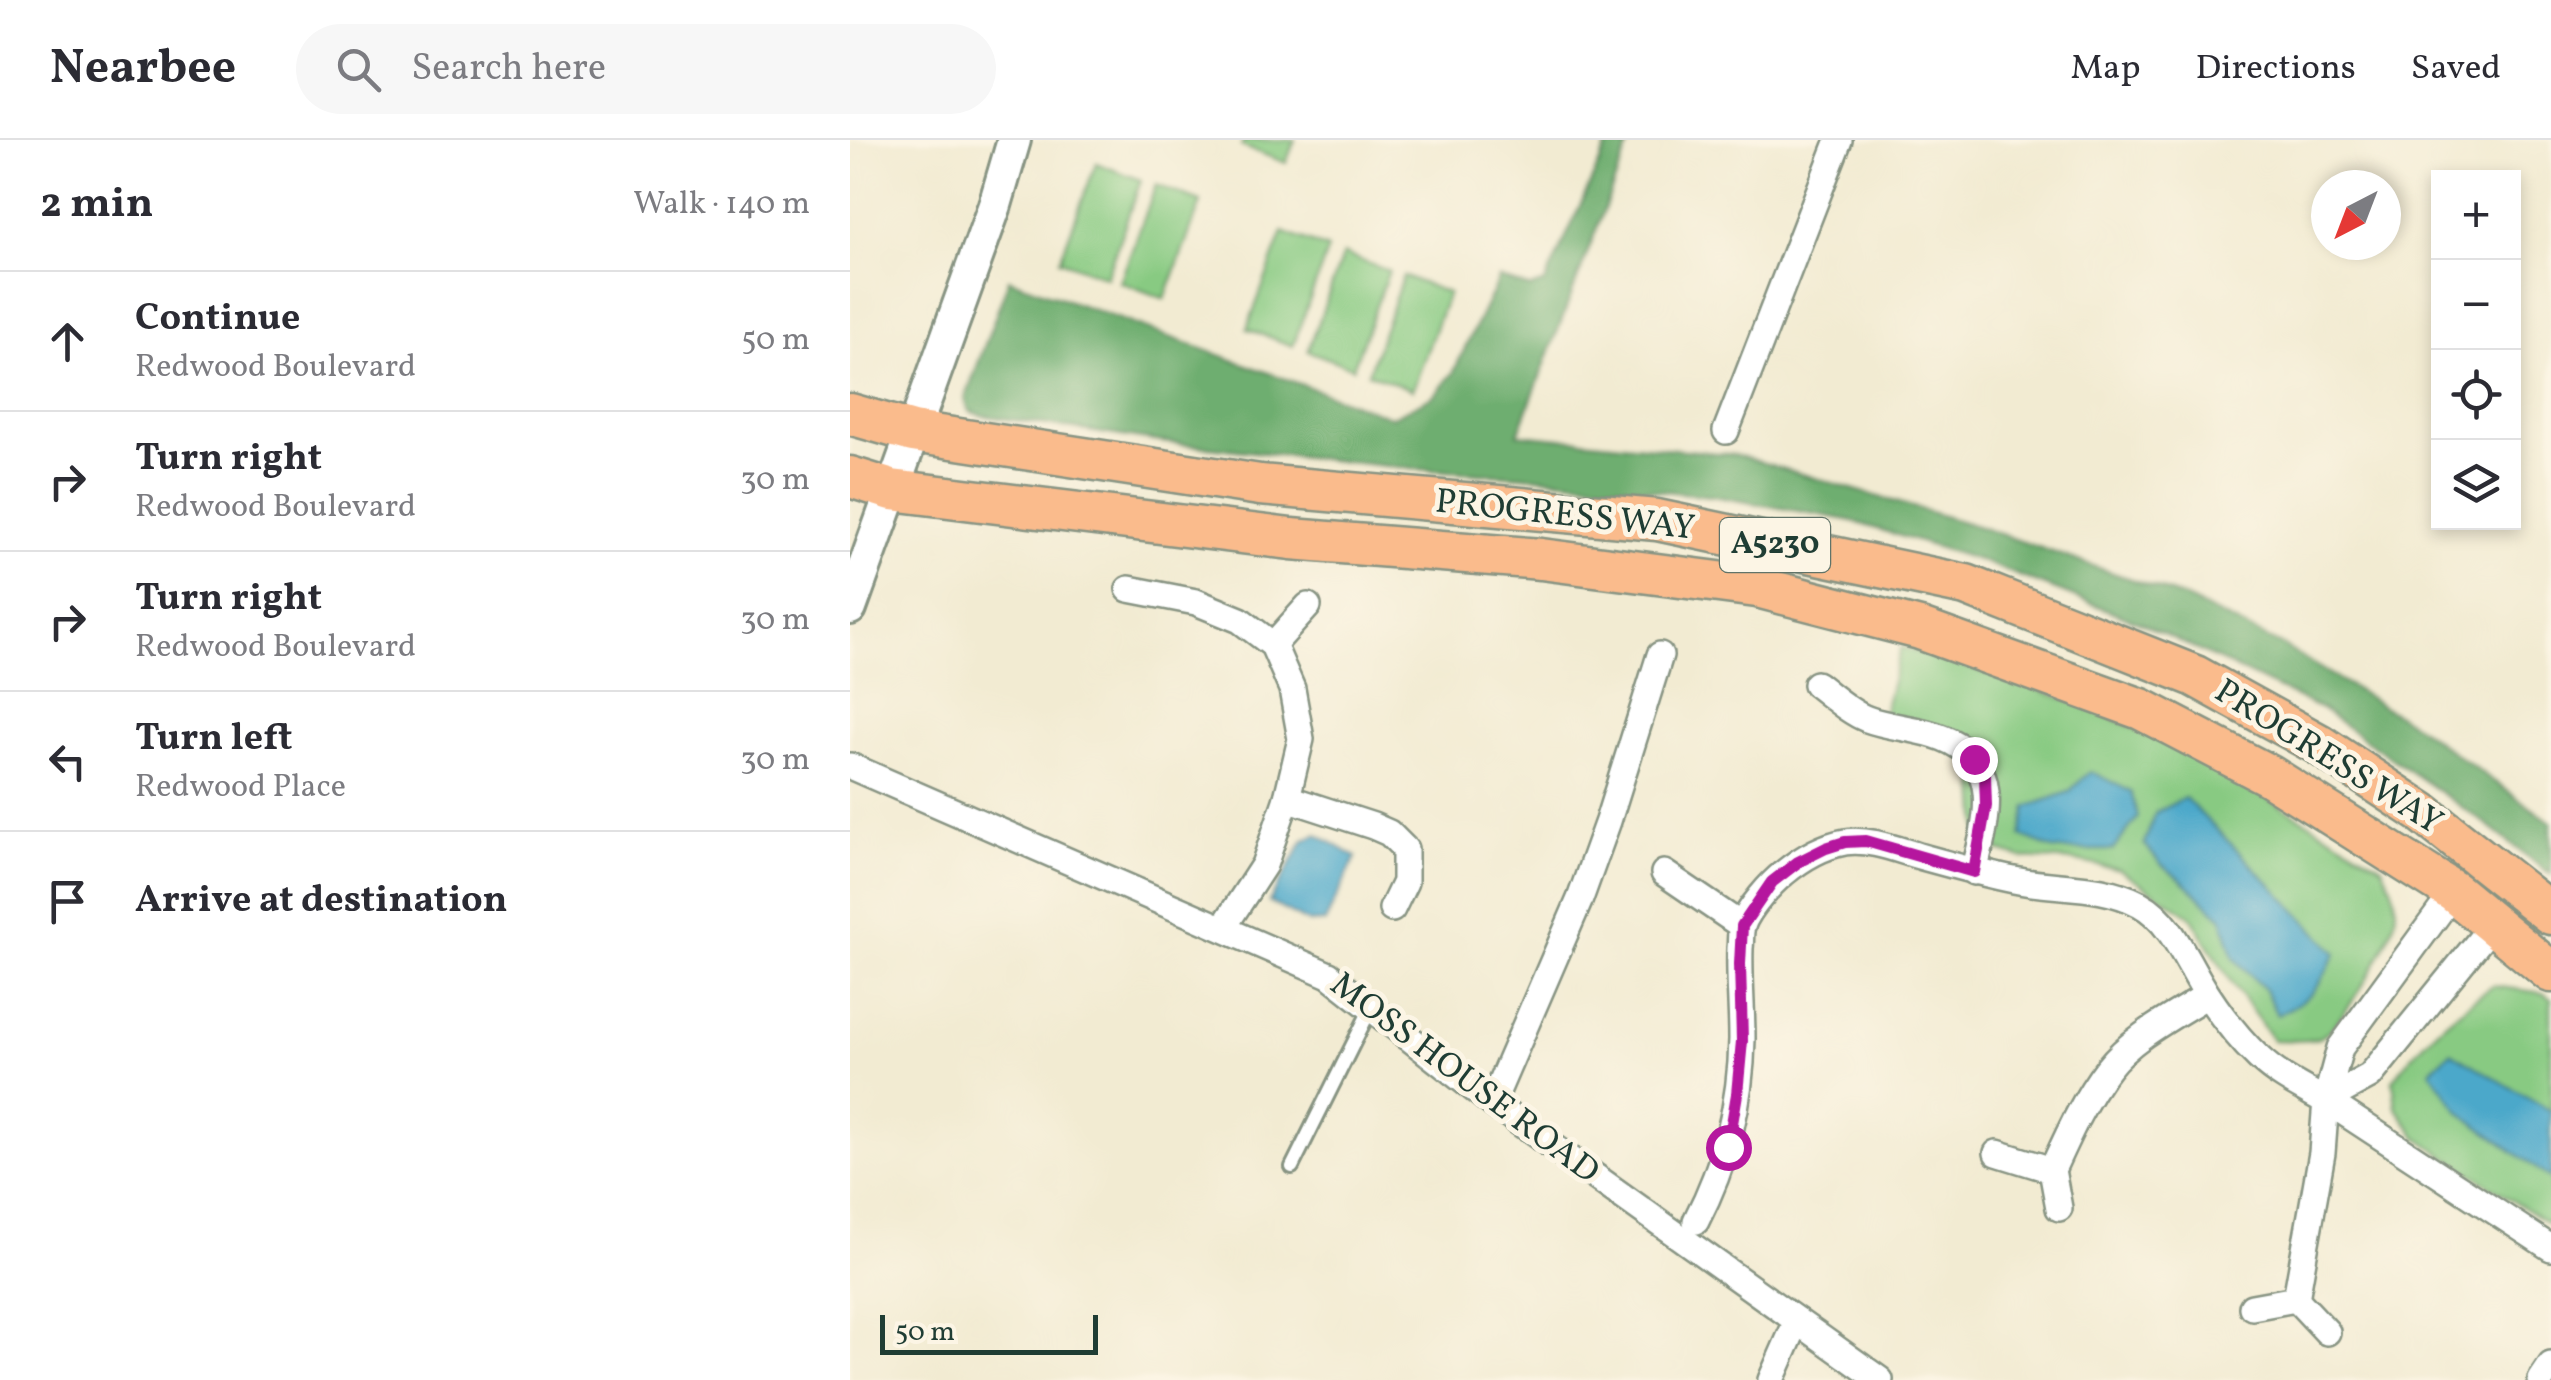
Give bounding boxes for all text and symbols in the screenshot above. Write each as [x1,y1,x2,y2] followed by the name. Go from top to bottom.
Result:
[296,24,996,114] search box
[50,36,236,103] text: Nearbee
[331,42,386,97] icon: search
[411,43,606,96] text: Search here
[2070,45,2141,93] text: Map
[2196,45,2356,93] text: Directions
[2411,45,2501,93] text: Saved
[2311,170,2401,260] north arrow
[2431,170,2521,530] map controls
[2431,170,2521,260] button: +
[40,176,153,235] text: 2 min
[633,183,810,227] text: Walk · 140 m
[2431,260,2521,350] button: −
[135,293,300,346] text: Continue
[40,314,95,369] icon: ahead
[741,319,810,363] text: 50 m
[135,346,416,390] text: Redwood Boulevard
[2431,350,2521,440] button: locate
[135,433,322,486] text: Turn right
[2431,440,2521,530] button: layers
[40,454,95,509] icon: right
[740,459,810,503] text: 30 m
[1433,479,1697,553] street label: PROGRESS WAY
[135,486,416,530] text: Redwood Boulevard
[1720,518,1830,572] road number: A5230
[135,573,322,626] text: Turn right
[40,594,95,649] icon: right
[740,599,810,643] text: 30 m
[135,626,416,670] text: Redwood Boulevard
[2205,669,2451,847] street label: PROGRESS WAY
[135,713,292,766] text: Turn left
[40,734,95,789] icon: left
[1952,737,1998,783] route end
[740,739,810,783] text: 30 m
[135,766,346,810] text: Redwood Place
[40,874,95,929] icon: arrive
[135,875,508,928] text: Arrive at destination
[1319,962,1609,1196] street label: MOSS HOUSE ROAD
[1706,1125,1752,1171] route start
[880,1310,1098,1354] scale bar
[895,1313,955,1352] text: 50 m

